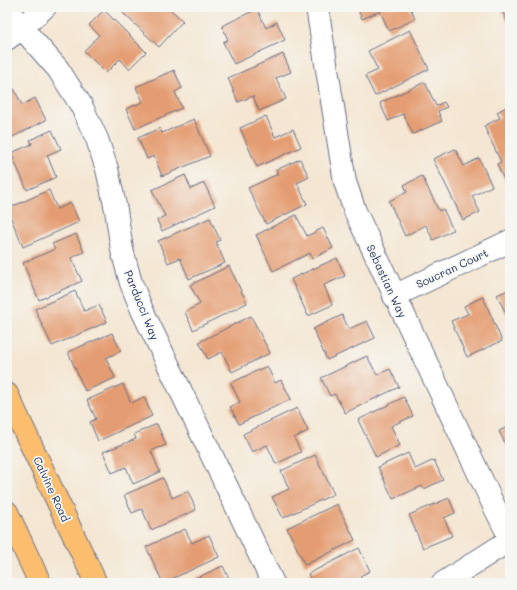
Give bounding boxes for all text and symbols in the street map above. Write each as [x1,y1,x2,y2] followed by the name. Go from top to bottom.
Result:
[363,242,411,320] street label: Sebastian Way
[414,245,491,291] street label: Soucran Court
[121,268,163,342] street label: Parducci Way
[30,454,74,524] street label: Calvine Road

